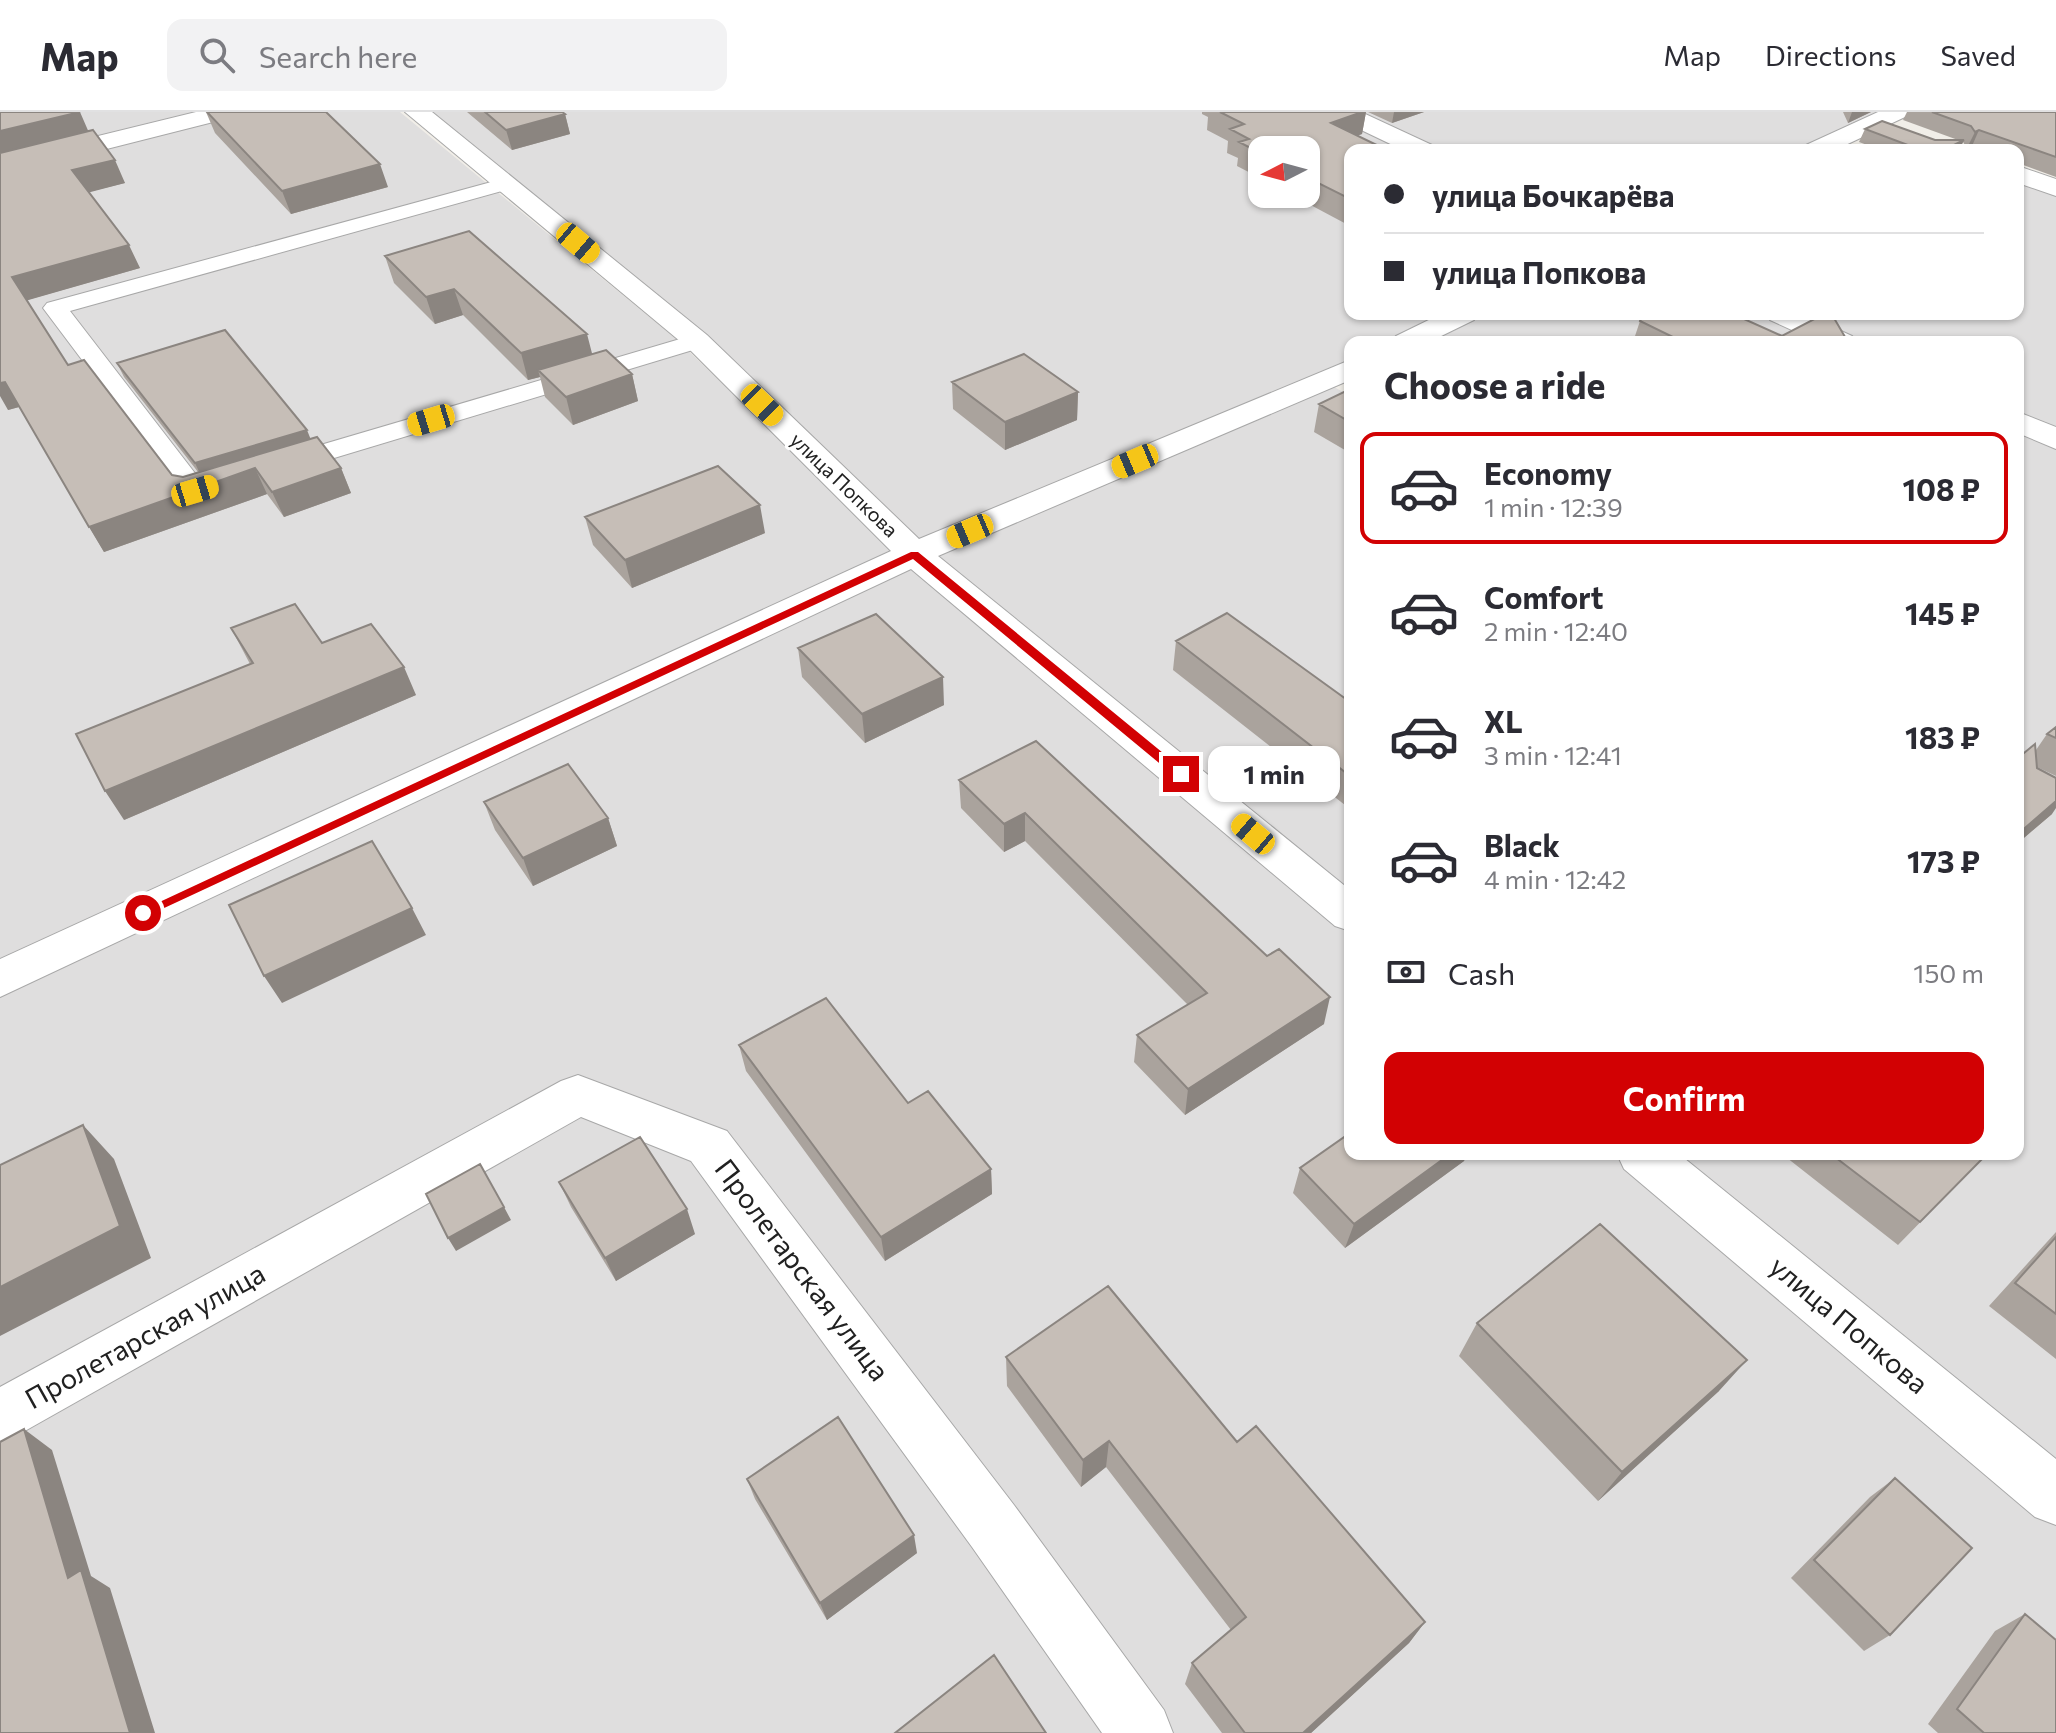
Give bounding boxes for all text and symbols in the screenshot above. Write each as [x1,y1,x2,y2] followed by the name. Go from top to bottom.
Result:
[167,19,727,91] search box
[40,32,119,79] text: Map
[195,33,239,77] icon: search
[259,37,417,74] text: Search here
[1663,38,1721,72] text: Map
[1765,38,1896,72] text: Directions
[1940,38,2016,72] text: Saved
[1248,136,1320,208] north arrow
[1248,136,1320,208] map controls
[1432,176,1674,213] text: улица Бочкарёва
[552,218,604,268] car
[1432,253,1646,290] text: улица Попкова
[1384,362,1605,406] text: Choose a ride
[736,380,788,430] car
[405,402,457,438] car
[786,427,903,542] street label: улица Попкова
[1108,441,1162,481] car
[1388,452,1460,524] icon: car
[1484,454,1612,491] text: Economy
[1902,470,1980,507] text: 108 ₽
[169,473,221,509] car
[1484,491,1623,522] text: 1 min · 12:39
[943,511,997,551] car
[1388,576,1460,648] icon: car
[1484,578,1603,615] text: Comfort
[1905,594,1980,631] text: 145 ₽
[1484,615,1628,646] text: 2 min · 12:40
[1388,700,1460,772] icon: car
[1484,702,1523,739] text: XL
[1905,718,1980,755] text: 183 ₽
[1484,739,1622,770] text: 3 min · 12:41
[1209,746,1341,802] callout: 1 min
[1163,756,1199,792] route end
[1243,758,1305,789] text: 1 min
[1227,809,1279,859] car
[1388,824,1460,896] icon: car
[1484,826,1560,863] text: Black
[1907,842,1980,879] text: 173 ₽
[1484,863,1626,894] text: 4 min · 12:42
[125,895,161,931] route start
[1384,950,1428,994] icon: cash
[1448,954,1515,991] text: Cash
[1913,957,1984,988] text: 150 m
[1384,1052,1984,1144] button: Confirm
[708,1152,897,1387] street label: Пролетарская улица
[1764,1248,1936,1400] street label: улица Попкова
[19,1255,270,1415] street label: Пролетарская улица

